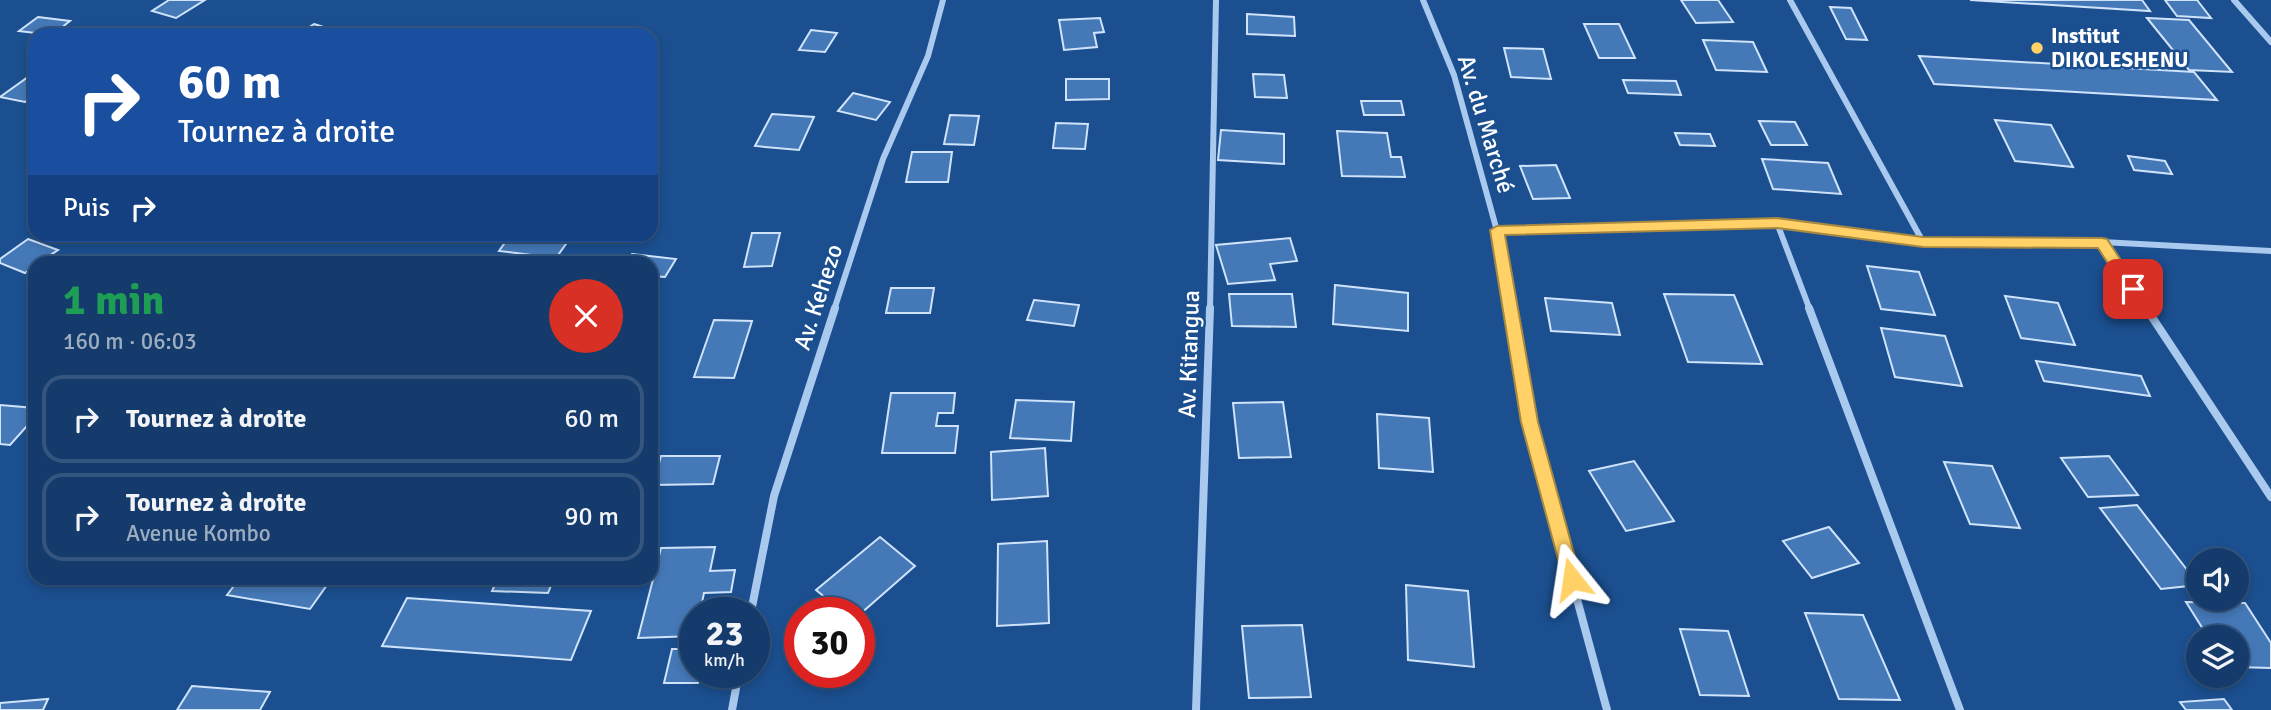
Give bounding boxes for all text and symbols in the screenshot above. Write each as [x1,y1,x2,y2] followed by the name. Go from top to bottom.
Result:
[2051,23,2188,73] place label: Institut DIKOLESHENU
[2029,40,2045,56] marker: Institut DIKOLESHENU
[1451,51,1521,197] street label: Av. du Marché
[178,52,281,112] text: 60 m
[63,56,154,147] icon: right
[178,112,395,151] text: Tournez à droite
[124,189,162,227] icon: right
[63,192,110,224] text: Puis
[787,240,849,354] street label: Av. Kehezo
[2103,259,2163,319] pin
[2114,270,2152,308] icon: arrive
[63,275,164,326] text: 1 min
[549,279,623,353] button: close
[1172,290,1206,418] street label: Av. Kitangua
[63,327,197,356] text: 160 m · 06:03
[67,400,105,438] icon: right
[126,403,306,435] text: Tournez à droite
[564,403,619,435] text: 60 m
[126,487,306,519] text: Tournez à droite
[67,498,105,536] icon: right
[564,501,619,533] text: 90 m
[126,519,271,548] text: Avenue Kombo
[1535,542,1609,616] position arrow
[2186,548,2249,688] map controls
[2186,548,2249,611] button: sound
[784,597,875,688] speed limit sign: 30
[706,612,743,655] text: 23
[2186,625,2249,688] button: layers
[704,649,745,671] text: km/h

